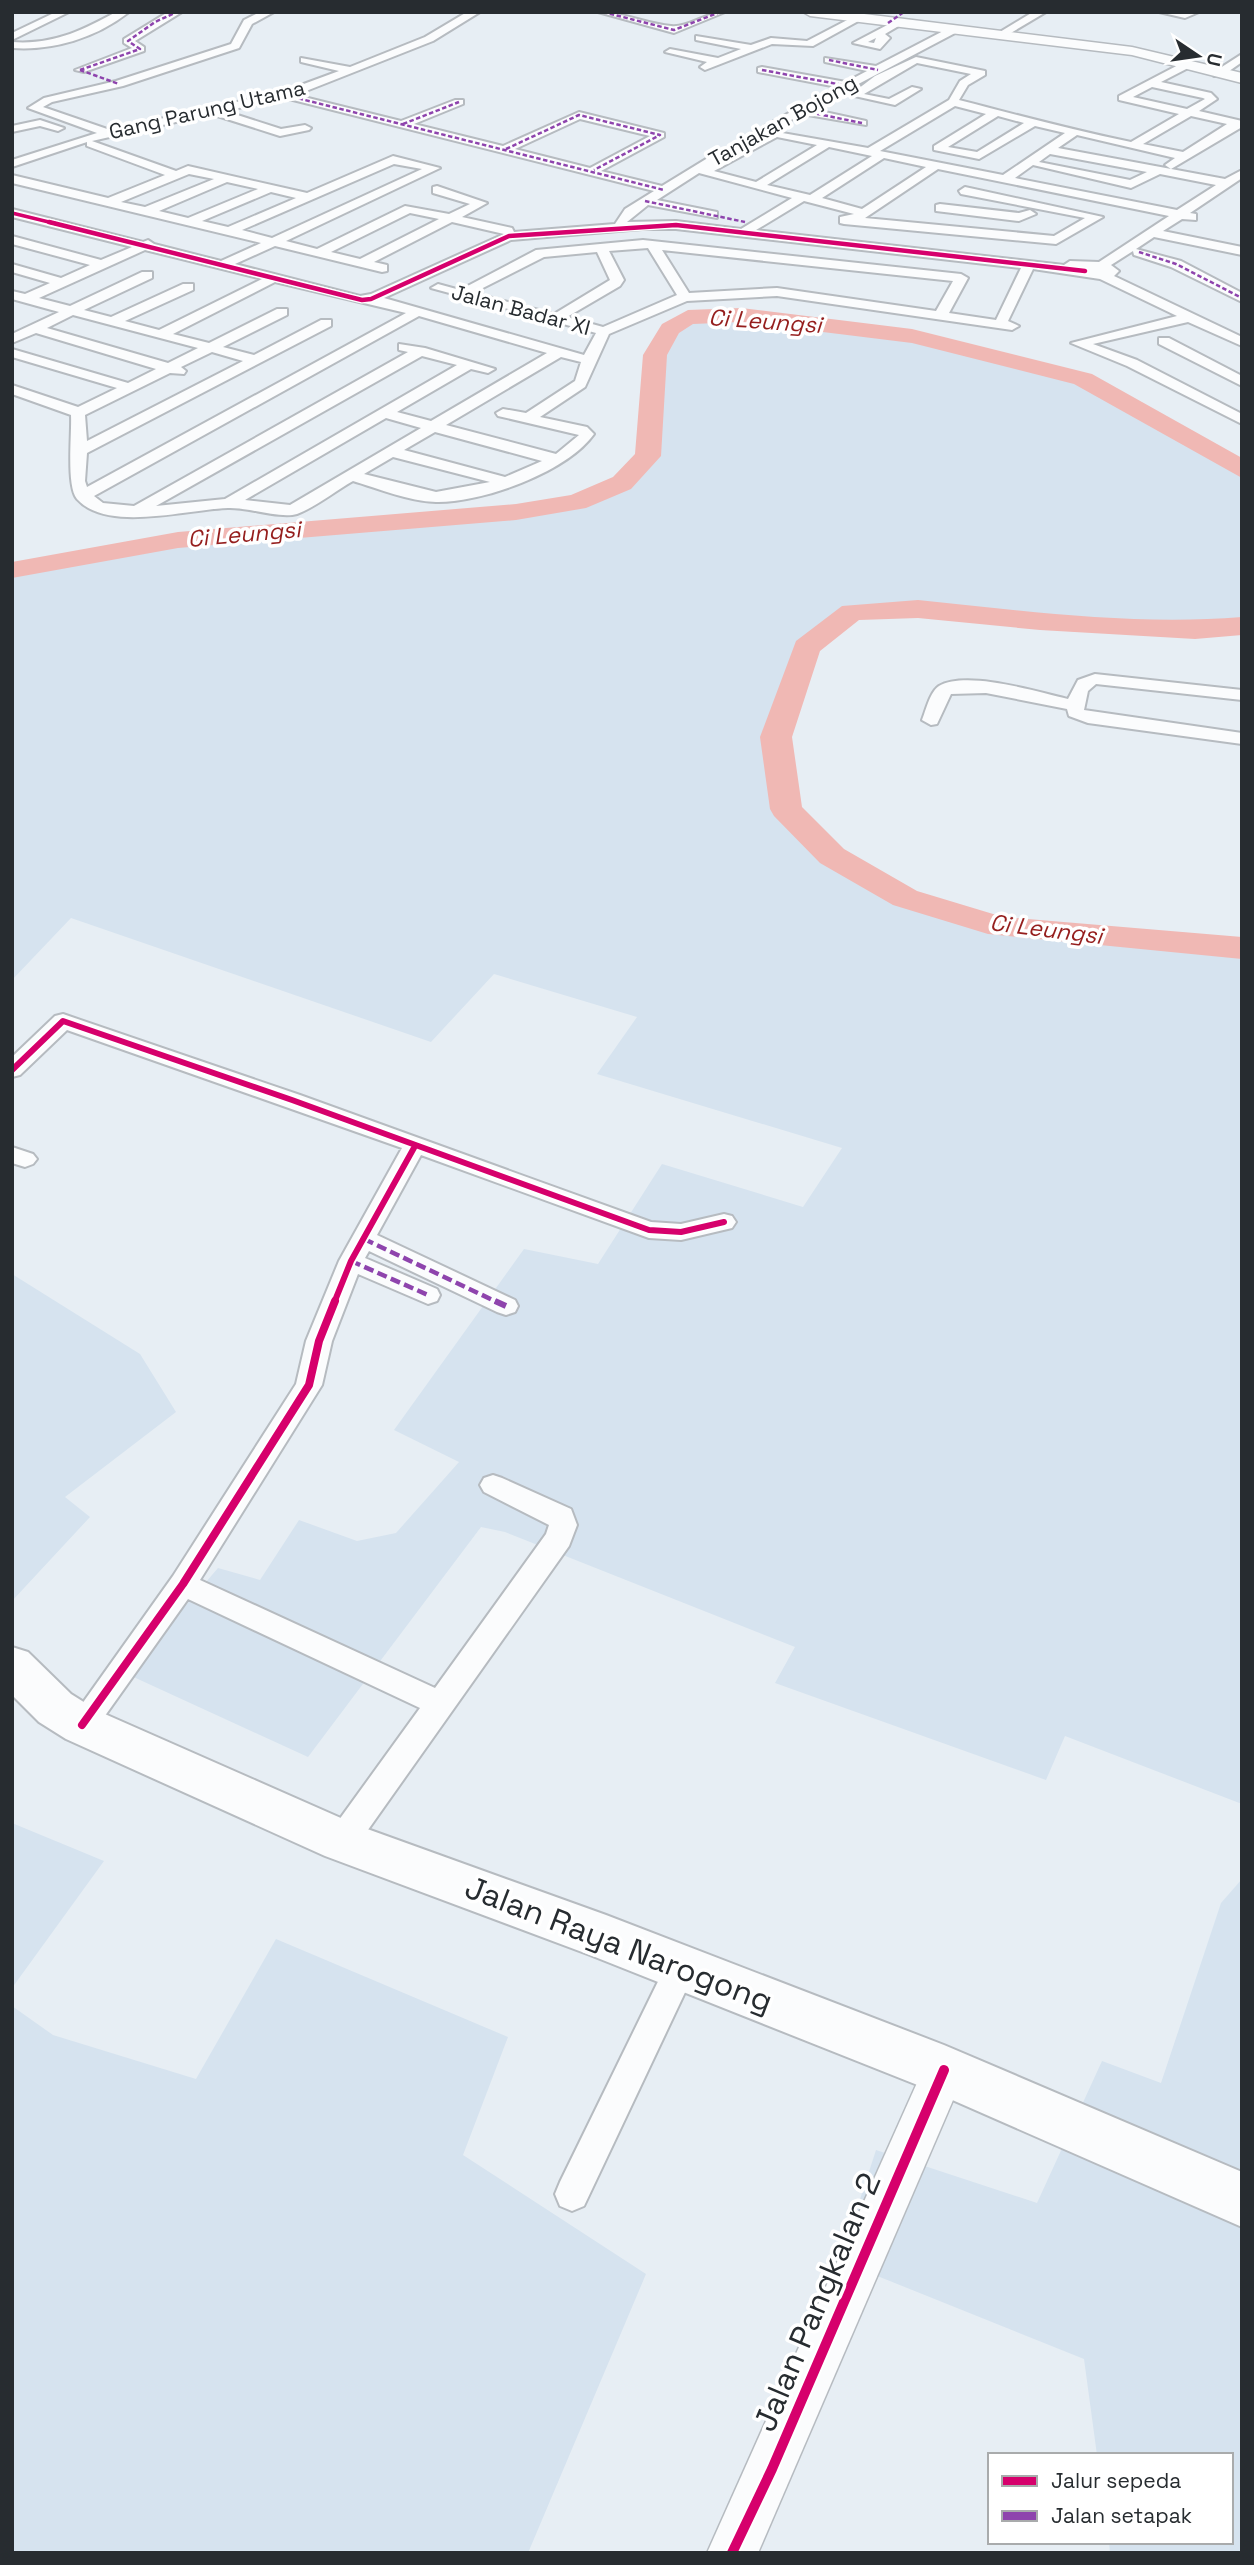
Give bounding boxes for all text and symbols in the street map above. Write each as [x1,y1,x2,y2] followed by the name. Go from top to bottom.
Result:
[1163,21,1233,91] north arrow
[1200,51,1228,69] text: U
[704,69,862,172] street label: Tanjakan Bojong
[106,74,308,145] street label: Gang Parung Utama
[449,278,594,341] street label: Jalan Badar XI
[708,302,825,340] water label: Ci Leungsi
[186,514,304,554] water label: Ci Leungsi
[988,907,1106,951] water label: Ci Leungsi
[459,1867,779,2021] street label: Jalan Raya Narogong
[745,2167,889,2437] street label: Jalan Pangkalan 2
[988,2453,1233,2544] legend
[1051,2467,1181,2494] text: Jalur sepeda
[1051,2502,1192,2529] text: Jalan setapak

